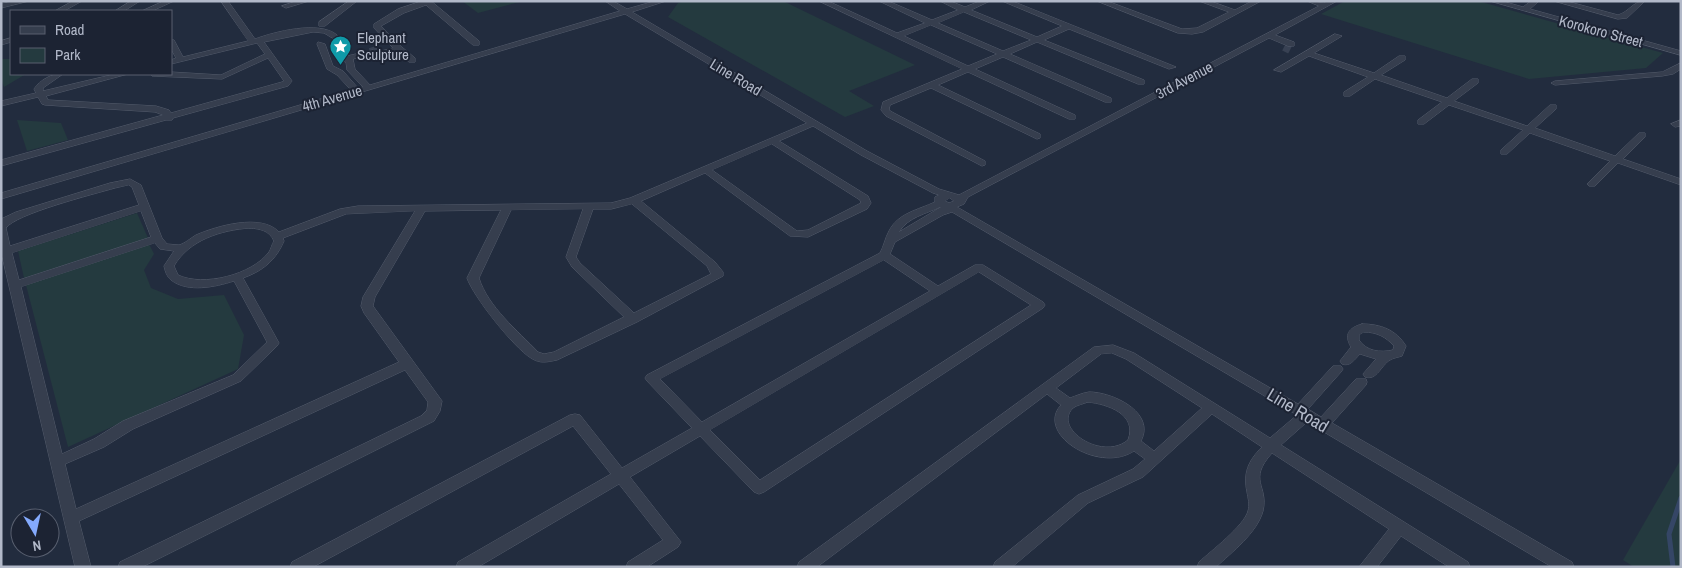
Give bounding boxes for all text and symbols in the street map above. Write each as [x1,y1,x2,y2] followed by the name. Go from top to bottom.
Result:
[10,10,172,75] legend
[1557,10,1646,52] street label: Korokoro Street
[55,19,84,40] text: Road
[357,27,409,65] place label: Elephant Sculpture
[329,34,353,65] place icon: Elephant Sculpture
[55,44,81,65] text: Park
[706,53,766,101] street label: Line Road
[1152,56,1216,104] street label: 3rd Avenue
[300,79,365,117] street label: 4th Avenue
[1262,382,1334,438] street label: Line Road
[10,508,60,558] north arrow
[32,536,43,555] text: N

